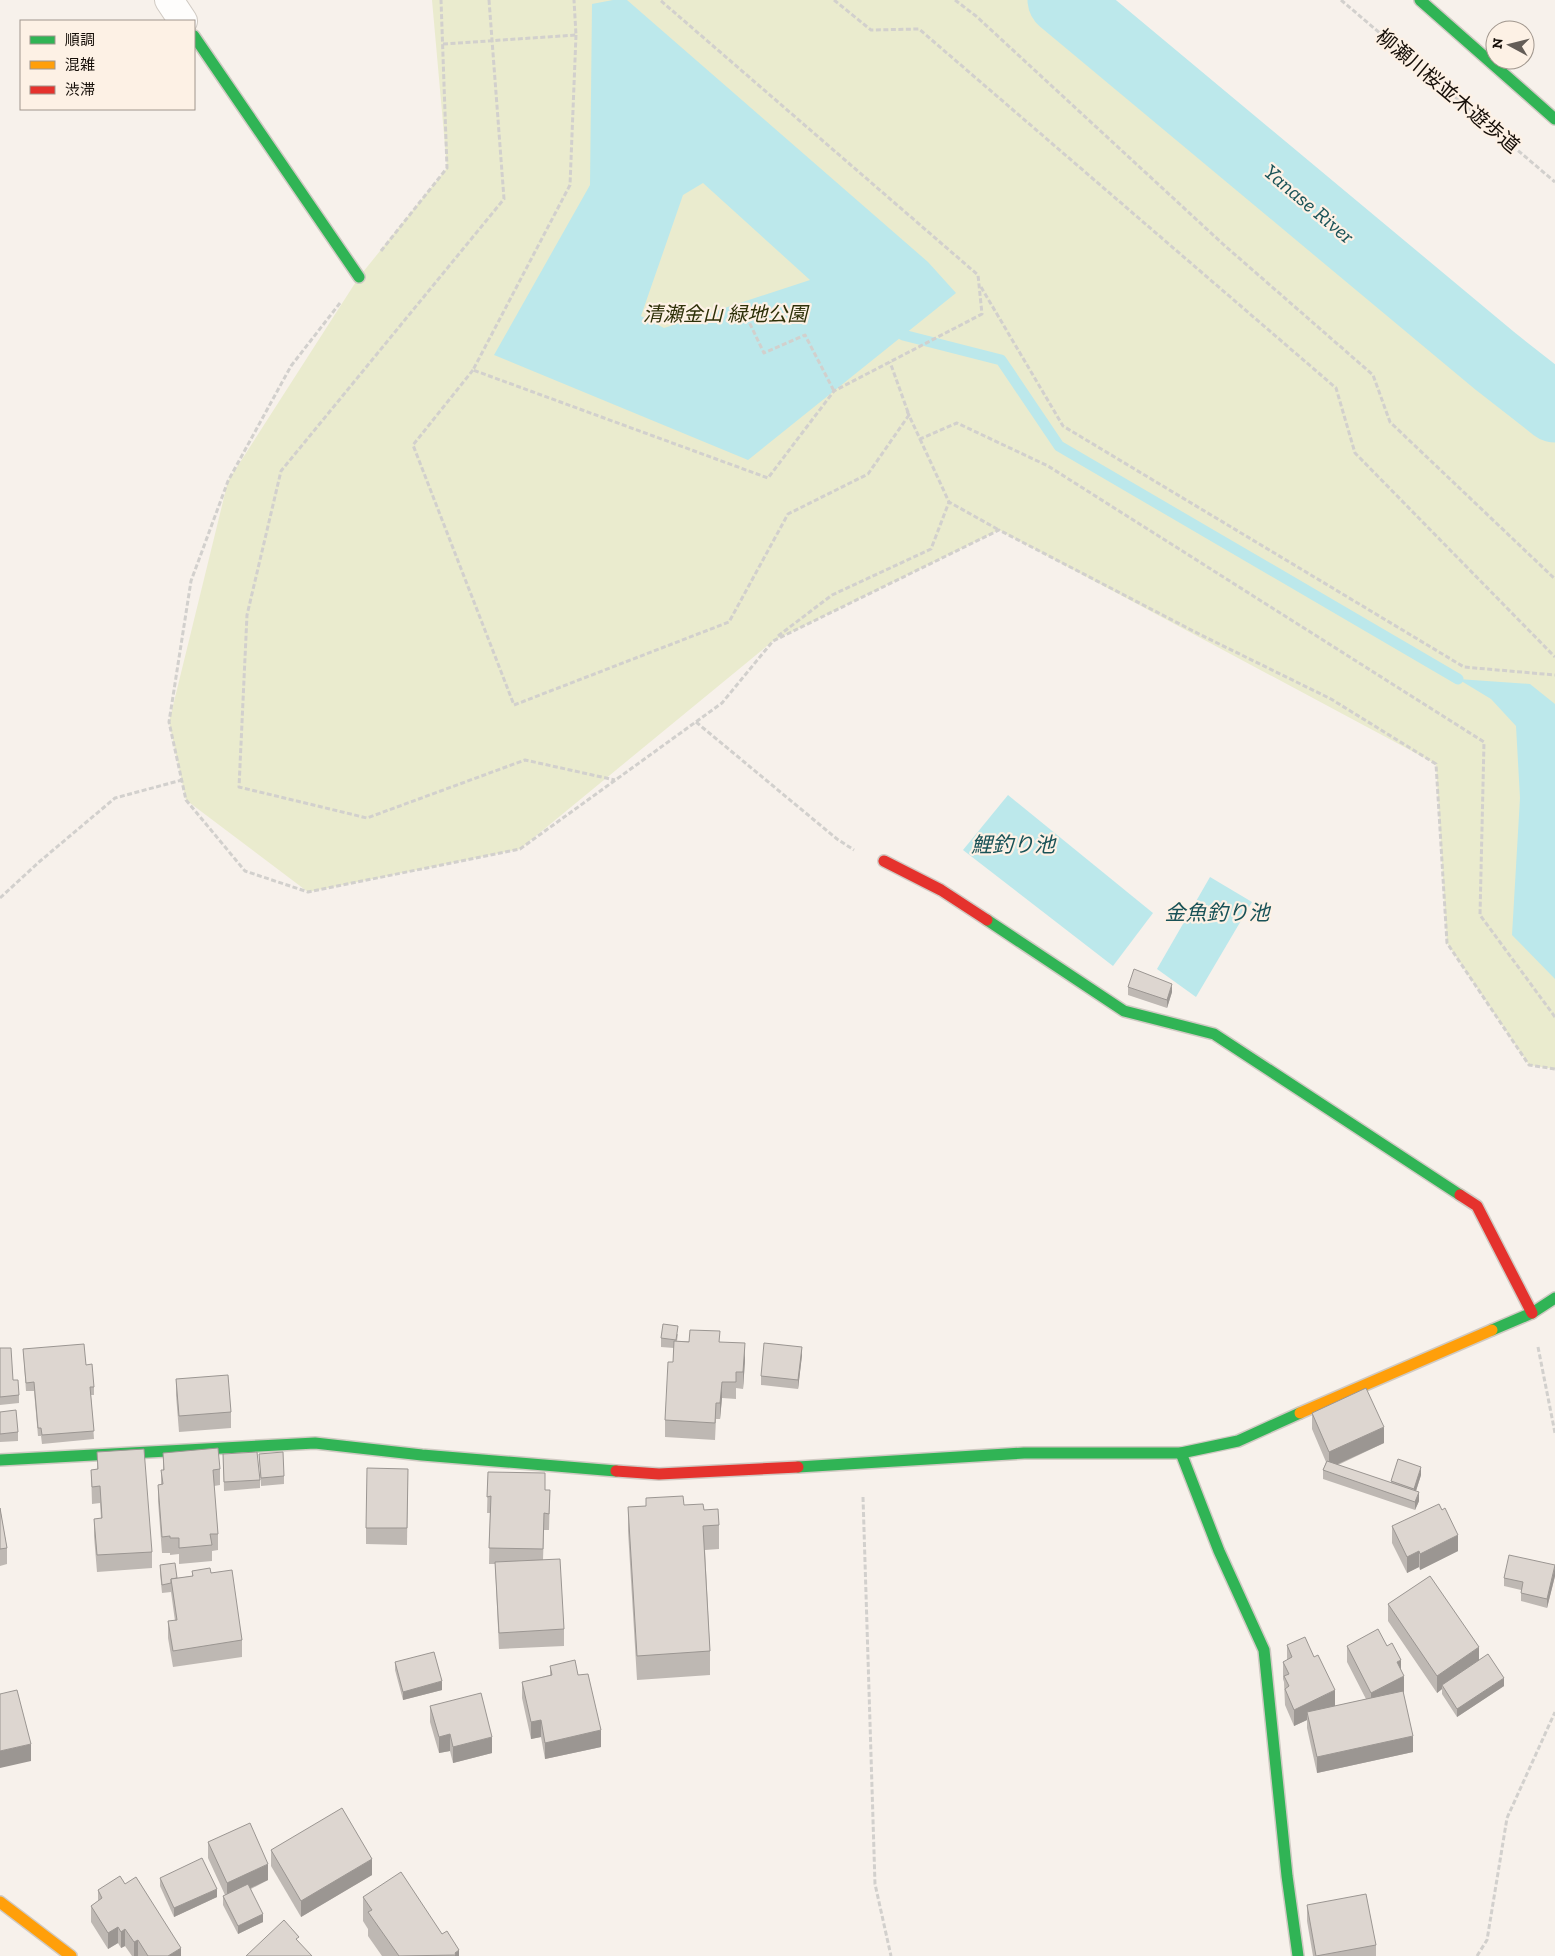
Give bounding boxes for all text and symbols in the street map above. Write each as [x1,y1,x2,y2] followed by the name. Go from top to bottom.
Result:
[20,20,195,110] legend
[1485,20,1535,70] north arrow
[1371,24,1525,158] street label: 柳瀬川桜並木遊歩道
[65,31,95,49] text: 順調
[1489,37,1507,50] text: N
[65,56,95,74] text: 混雑
[65,81,95,99] text: 渋滞
[1259,159,1360,249] water label: Yanase River
[643,302,810,326] park label: 清瀬金山 緑地公園
[971,832,1057,857] water label: 鯉釣り池
[1165,900,1271,925] water label: 金魚釣り池

